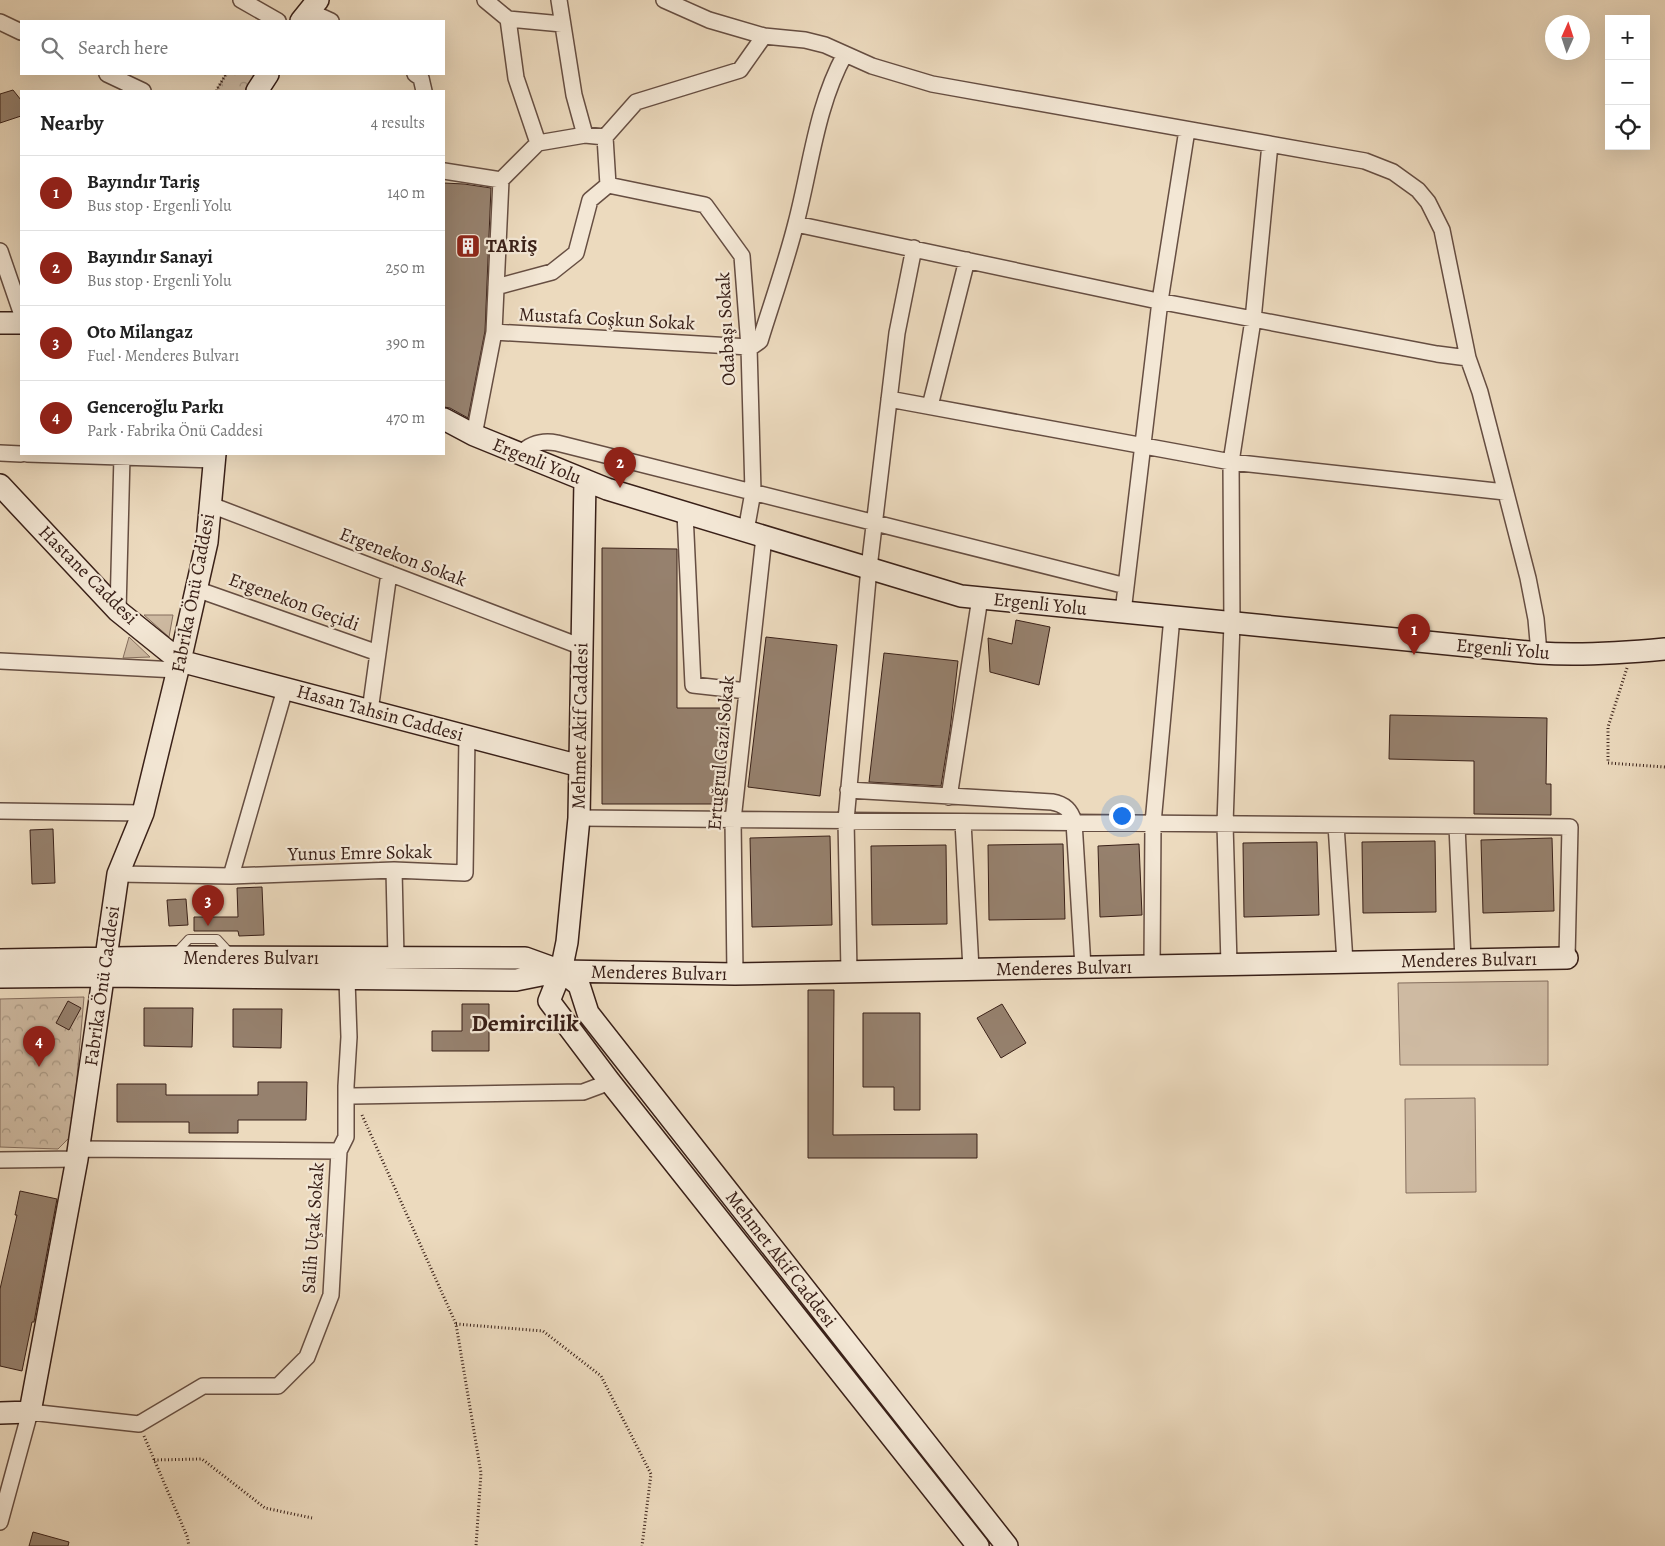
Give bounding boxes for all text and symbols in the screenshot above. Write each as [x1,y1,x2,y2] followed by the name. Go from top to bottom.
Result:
[1545,15,1590,60] north arrow
[1605,15,1650,150] map controls
[1605,15,1650,60] button: +
[20,20,445,75] search box
[38,34,66,62] icon: search
[78,35,168,61] text: Search here
[1605,60,1650,105] button: −
[1605,105,1650,150] button: locate
[40,109,103,137] text: Nearby
[371,112,425,134] text: 4 results
[87,169,200,195] text: Bayındır Tariş
[53,182,59,204] text: 1
[387,182,425,204] text: 140 m
[87,195,232,217] text: Bus stop · Ergenli Yolu
[455,233,481,259] building icon: TARİŞ
[486,233,537,259] place label: TARİŞ
[87,244,213,270] text: Bayındır Sanayi
[52,257,60,279] text: 2
[386,257,425,279] text: 250 m
[87,270,232,292] text: Bus stop · Ergenli Yolu
[710,271,742,387] street label: Odabaşı Sokak
[518,301,696,337] street label: Mustafa Coşkun Sokak
[87,319,193,345] text: Oto Milangaz
[53,332,59,354] text: 3
[386,332,425,354] text: 390 m
[87,345,239,367] text: Fuel · Menderes Bulvarı
[87,394,224,420] text: Genceroğlu Parkı
[52,407,60,429] text: 4
[386,407,425,429] text: 470 m
[87,420,263,442] text: Park · Fabrika Önü Caddesi
[489,431,586,491] street label: Ergenli Yolu
[604,447,636,488] pin: 2
[165,511,221,675] street label: Fabrika Önü Caddesi
[33,520,143,630] street label: Hastane Caddesi
[336,521,471,593] street label: Ergenekon Sokak
[225,566,363,638] street label: Ergenekon Geçidi
[992,586,1089,622] street label: Ergenli Yolu
[1398,614,1430,655] pin: 1
[1455,632,1552,666] street label: Ergenli Yolu
[566,642,594,810] street label: Mehmet Akif Caddesi
[701,674,741,832] street label: Ertuğrul Gazi Sokak
[294,678,466,748] street label: Hasan Tahsin Caddesi
[1109,803,1135,829] your location
[287,839,433,867] street label: Yunus Emre Sokak
[192,885,224,926] pin: 3
[78,904,126,1068] street label: Fabrika Önü Caddesi
[183,945,319,971] street label: Menderes Bulvarı
[1401,946,1537,974] street label: Menderes Bulvarı
[996,954,1132,982] street label: Menderes Bulvarı
[591,959,727,987] street label: Menderes Bulvarı
[471,1007,579,1039] district label: Demircilik
[23,1026,55,1067] pin: 4
[295,1161,331,1294] street label: Salih Uçak Sokak
[719,1185,843,1333] street label: Mehmet Akif Caddesi

